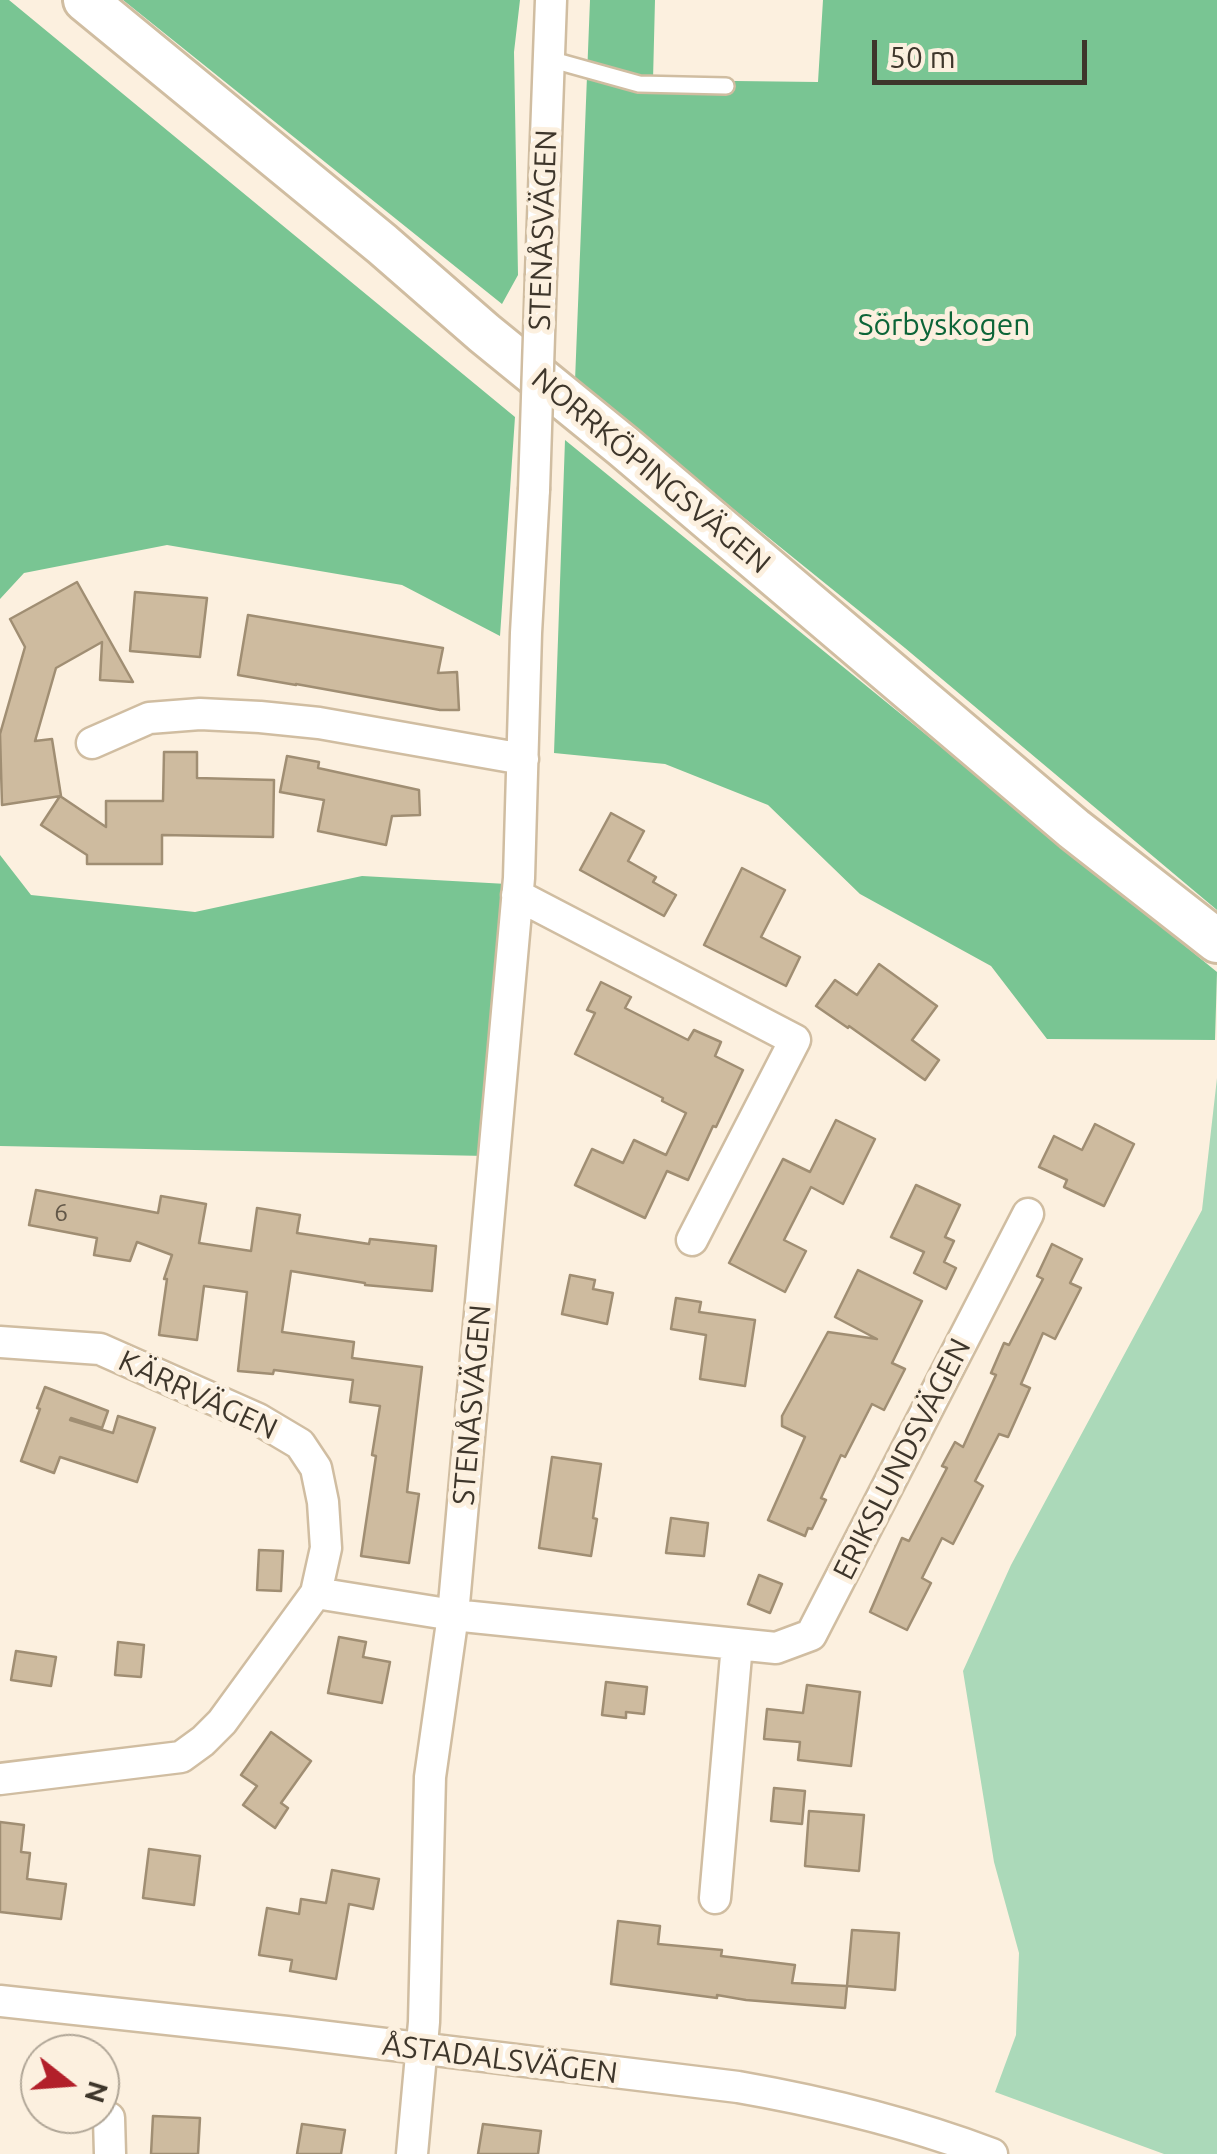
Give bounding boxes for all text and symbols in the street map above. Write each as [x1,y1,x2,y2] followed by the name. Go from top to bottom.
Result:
[877,20,1092,82] scale bar
[889,40,956,74] text: 50 m
[522,129,564,331] street label: STENÅSVÄGEN
[858,307,1030,343] park label: Sörbyskogen
[524,361,778,581] street label: NORRKÖPINGSVÄGEN
[54,1198,68,1228] house number: 6
[445,1303,499,1507] street label: STENÅSVÄGEN
[826,1332,978,1586] street label: ERIKSLUNDSVÄGEN
[113,1343,283,1447] street label: KÄRRVÄGEN
[380,2027,620,2091] street label: ÅSTADALSVÄGEN
[20,2034,120,2134] north arrow
[79,2078,115,2107] text: N

